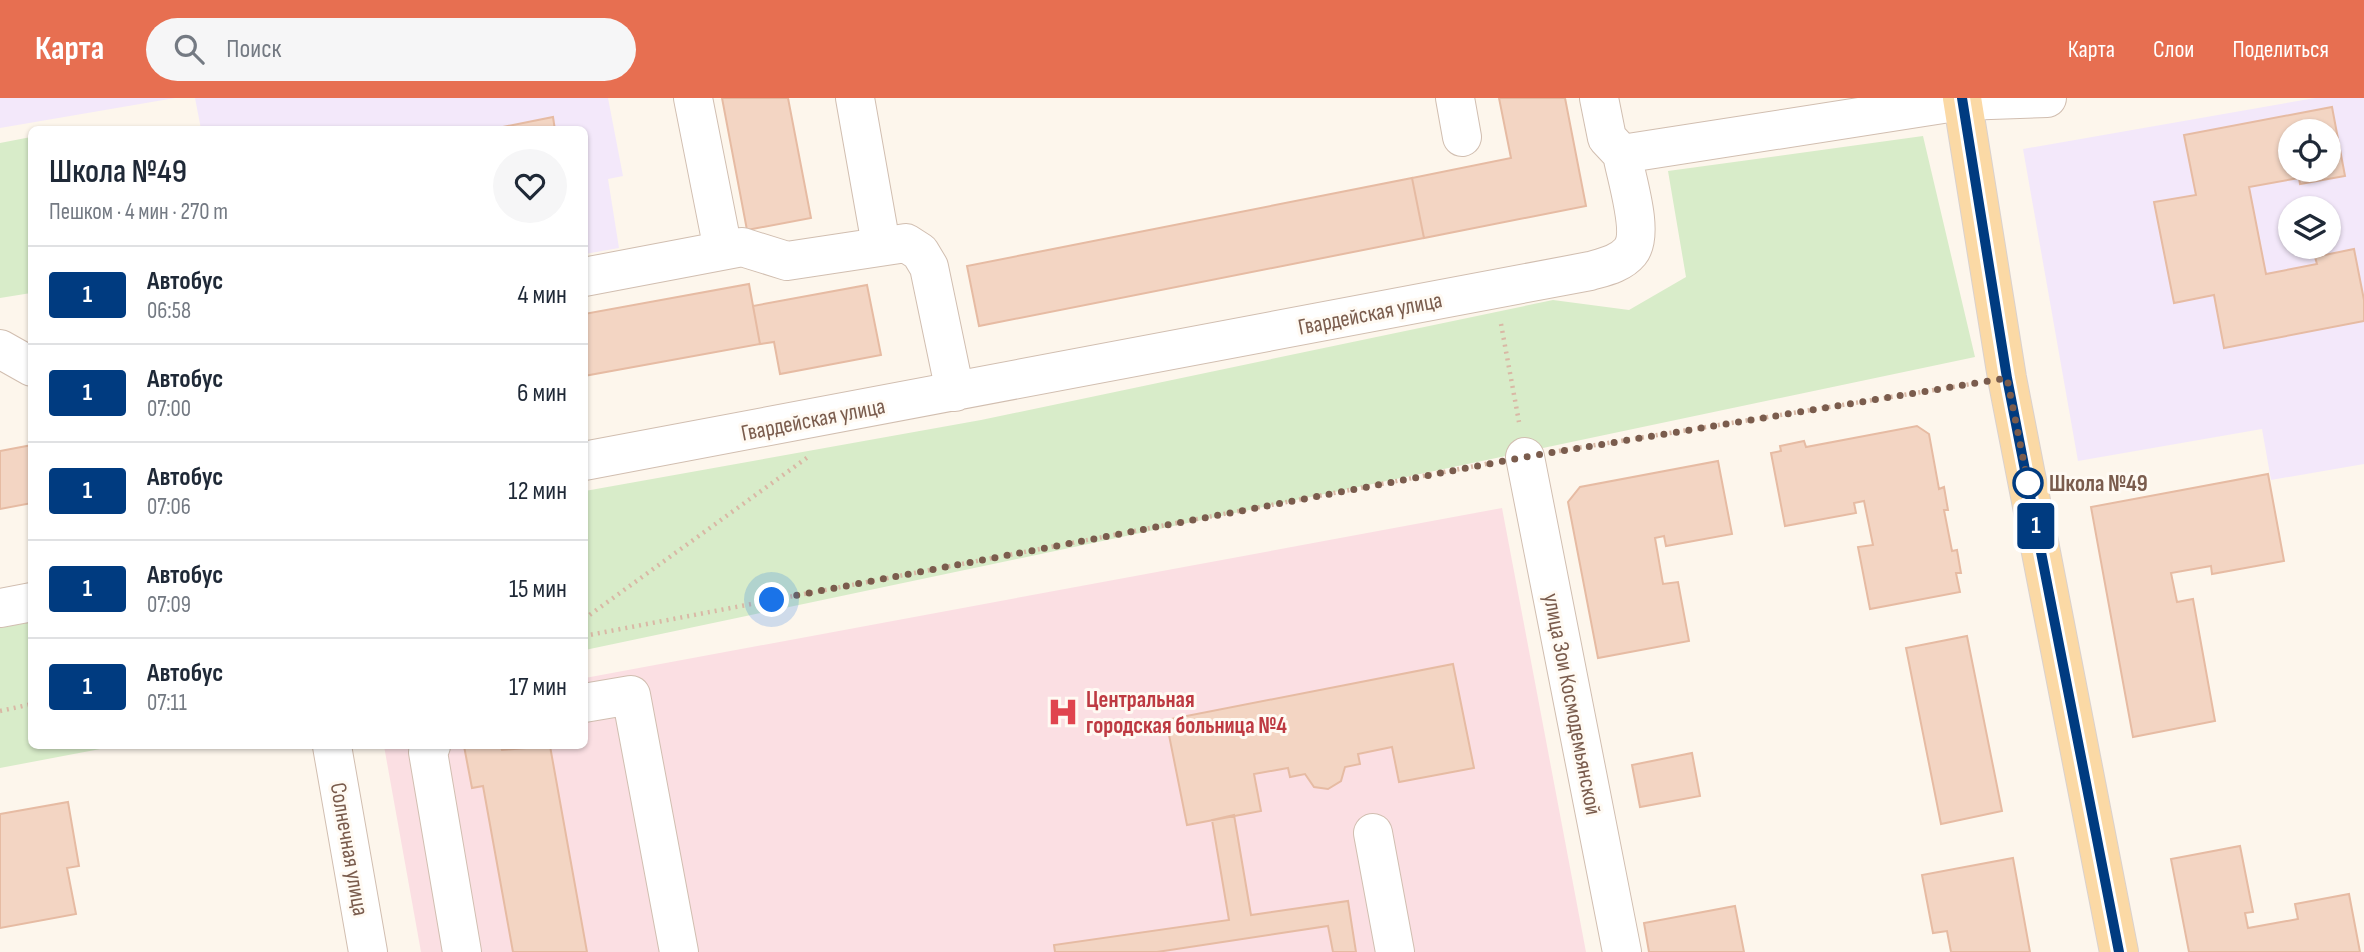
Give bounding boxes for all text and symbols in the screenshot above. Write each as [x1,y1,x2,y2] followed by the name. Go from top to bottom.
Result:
[146,18,636,81] search box
[35,29,104,69] text: Карта
[170,30,208,68] icon: search
[226,34,281,65] text: Поиск
[2068,35,2115,64] text: Карта
[2153,35,2194,64] text: Слои
[2232,35,2329,64] text: Поделиться
[2278,119,2341,259] map controls
[2278,119,2341,182] button: locate
[493,149,567,223] button: heart
[49,152,187,192] text: Школа №49
[2278,196,2341,259] button: layers
[49,198,228,226] text: Пешком · 4 мин · 270 m
[147,266,223,297] text: Автобус
[83,280,92,309] text: 1
[518,280,567,311] text: 4 мин
[1296,286,1445,342] street label: Гвардейская улица
[147,297,191,325] text: 06:58
[147,364,223,395] text: Автобус
[83,378,92,407] text: 1
[517,378,567,409] text: 6 мин
[739,392,888,448] street label: Гвардейская улица
[147,395,191,423] text: 07:00
[147,462,223,493] text: Автобус
[2013,468,2043,498] marker: Школа №49
[2049,470,2148,498] place label: Школа №49
[83,476,92,505] text: 1
[508,476,567,507] text: 12 мин
[147,493,191,521] text: 07:06
[2013,503,2059,549] line badge: 1
[2031,511,2041,540] text: 1
[147,560,223,591] text: Автобус
[83,574,92,603] text: 1
[509,574,567,605] text: 15 мин
[754,582,789,617] your location
[147,591,191,619] text: 07:09
[1537,591,1607,817] street label: улица Зои Космодемьянской
[147,658,223,689] text: Автобус
[83,672,92,701] text: 1
[509,672,567,703] text: 17 мин
[1086,686,1287,740] place label: Центральная городская больница №4
[147,689,187,717] text: 07:11
[1046,695,1080,729] hospital icon: Центральная городская больница №4
[324,780,374,918] street label: Солнечная улица

